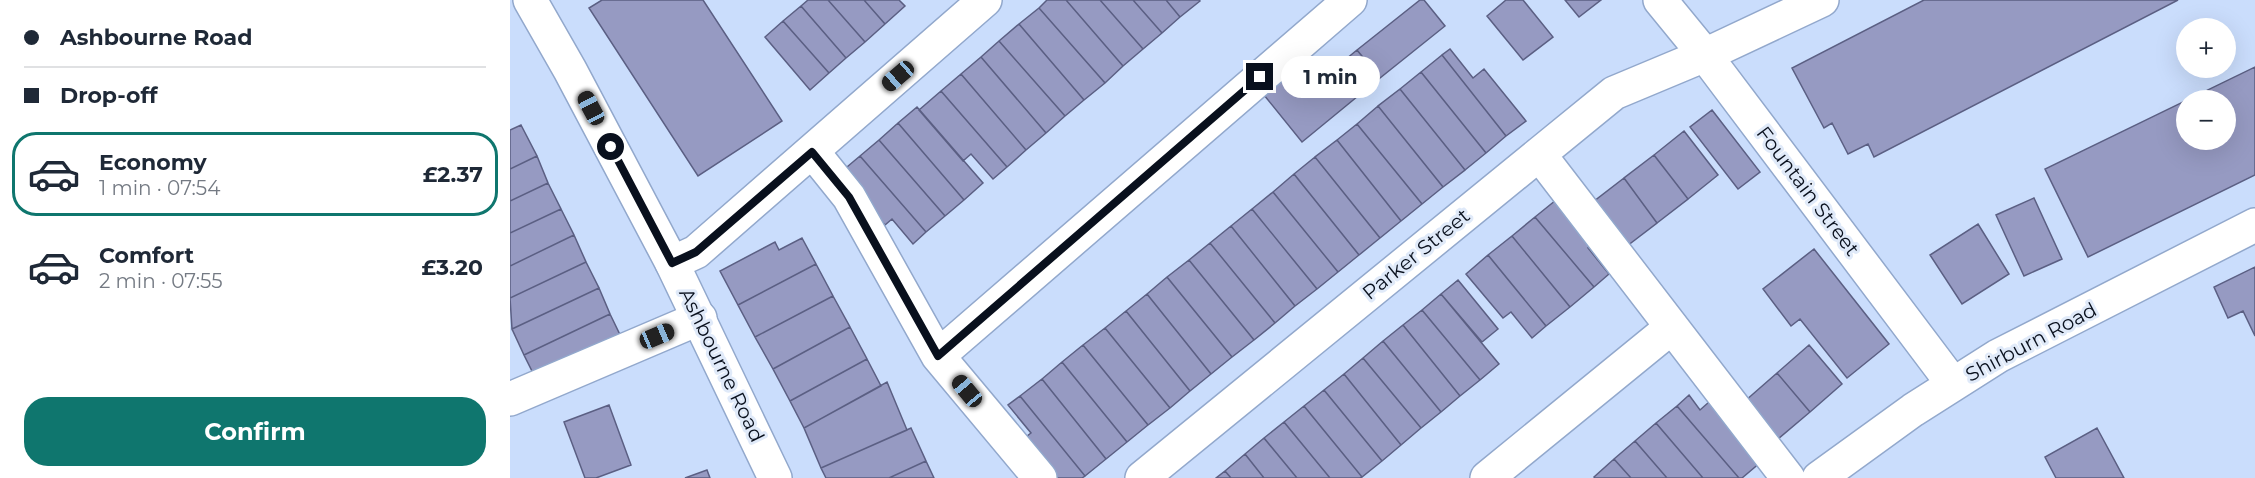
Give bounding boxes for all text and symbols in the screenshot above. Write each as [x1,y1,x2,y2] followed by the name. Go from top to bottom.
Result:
[2176,18,2236,150] map controls
[2176,18,2236,78] button: +
[60,24,252,51] text: Ashbourne Road
[1281,56,1380,98] callout: 1 min
[879,57,917,95] car
[1246,63,1273,90] route end
[1303,65,1358,89] text: 1 min
[60,82,158,109] text: Drop-off
[575,88,607,128] car
[2176,90,2236,150] button: −
[1751,122,1865,260] street label: Fountain Street
[597,133,624,160] route start
[27,147,81,201] icon: car
[99,149,207,176] text: Economy
[423,161,483,188] text: £2.37
[99,176,220,200] text: 1 min · 07:54
[1358,203,1474,305] street label: Parker Street
[27,240,81,294] icon: car
[99,242,194,269] text: Comfort
[422,254,483,281] text: £3.20
[99,269,223,293] text: 2 min · 07:55
[674,284,770,446] street label: Ashbourne Road
[1961,297,2101,387] street label: Shirburn Road
[637,321,677,351] car
[949,371,985,411] car
[24,397,486,466] button: Confirm

